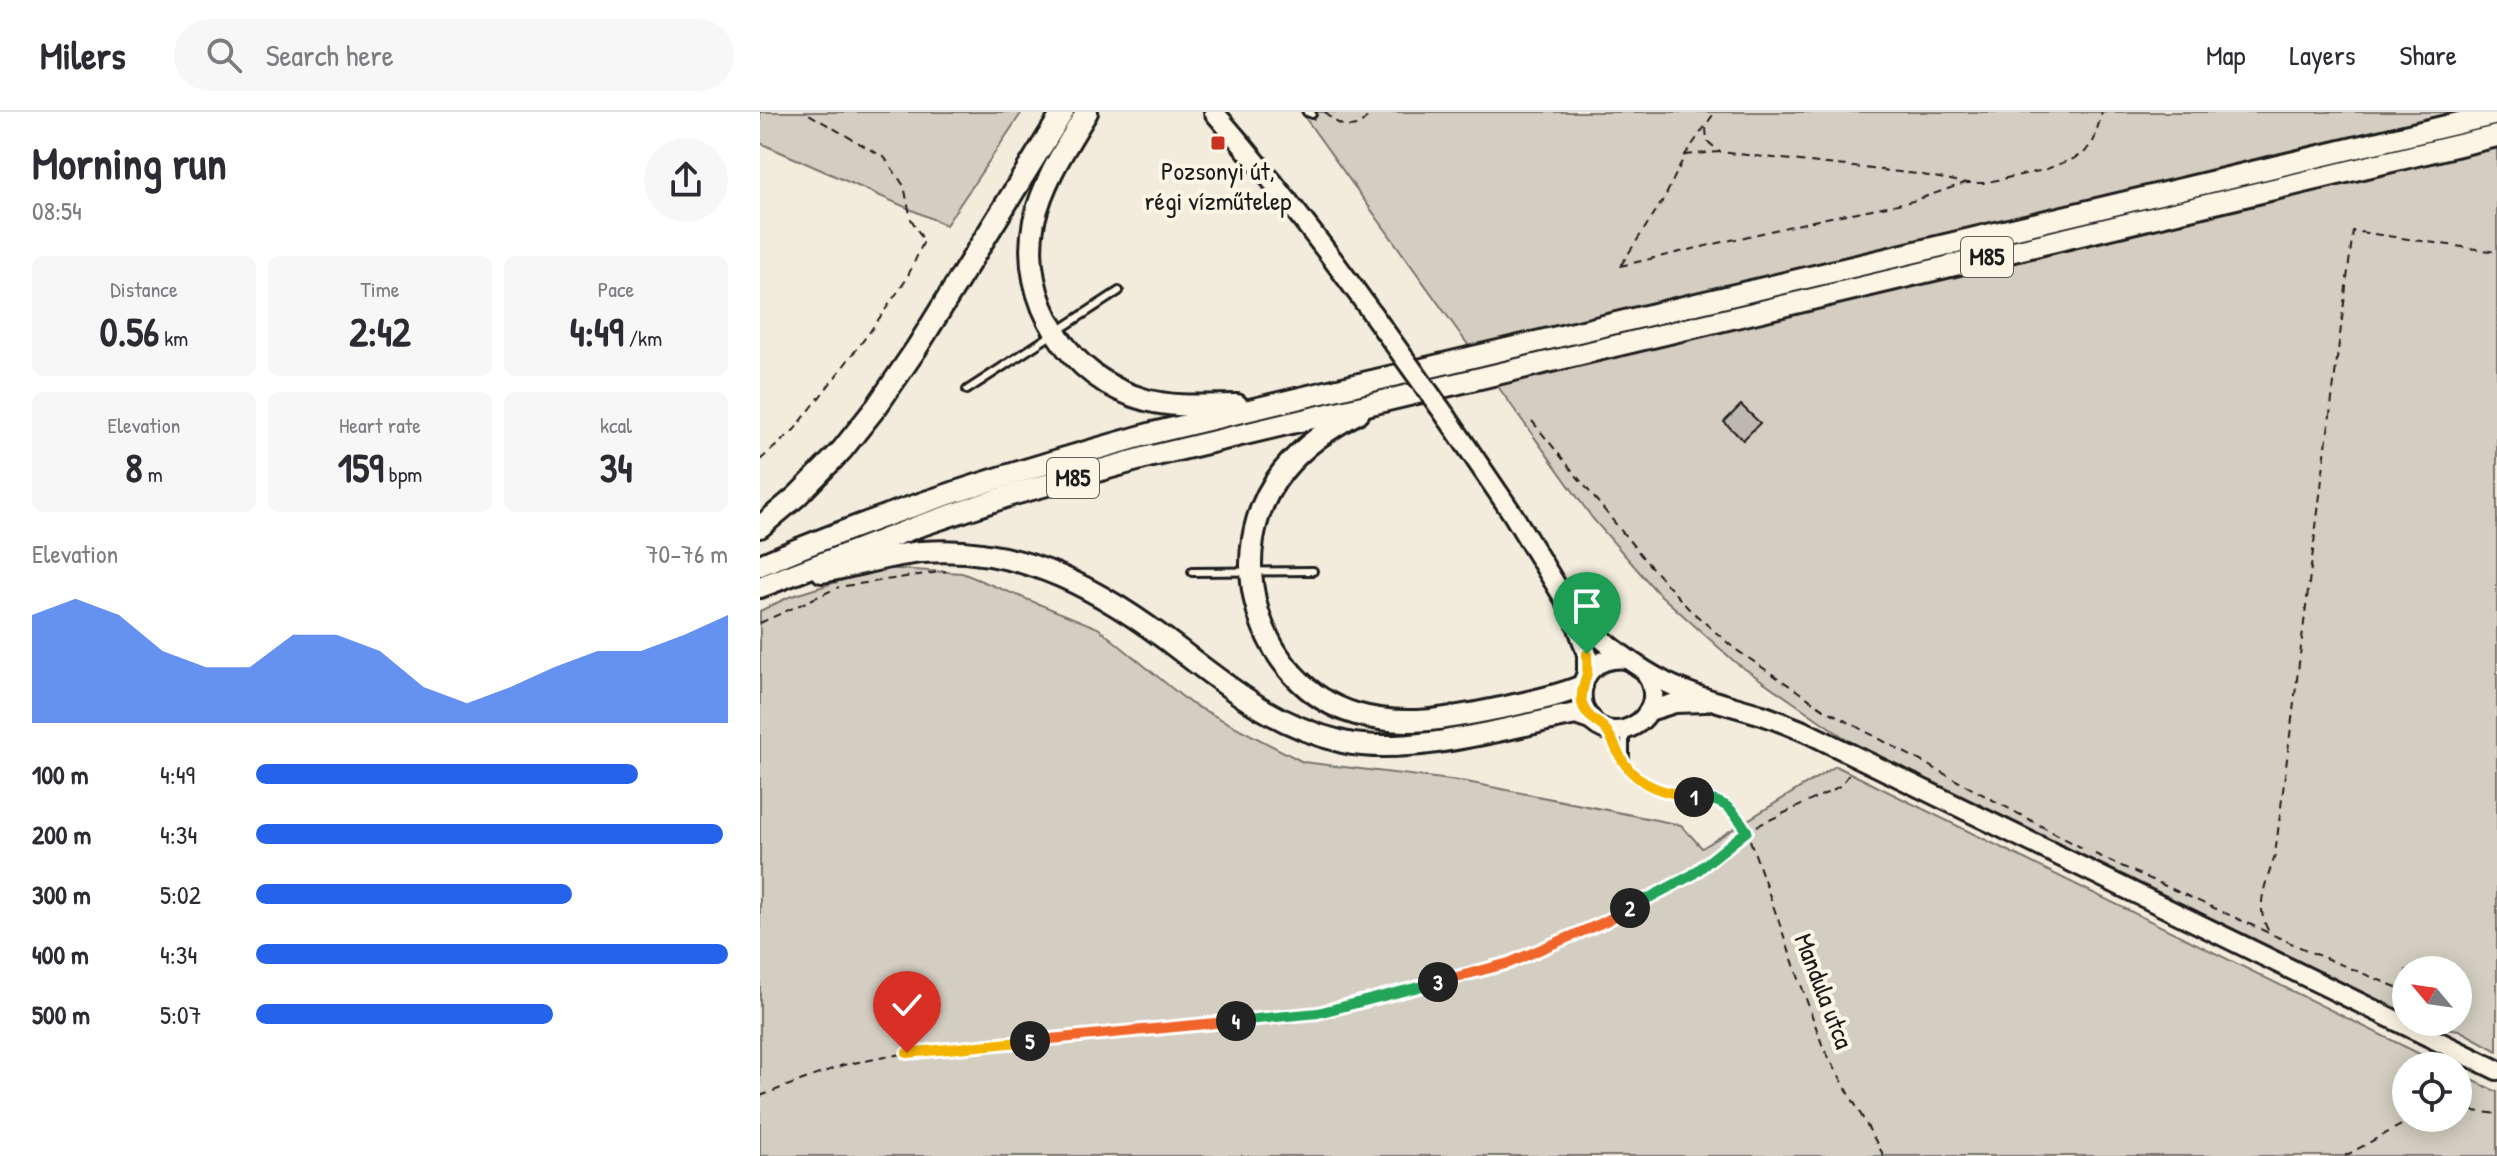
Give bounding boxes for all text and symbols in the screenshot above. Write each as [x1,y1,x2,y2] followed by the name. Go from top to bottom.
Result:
[174,19,734,91] search box
[40,29,126,81] text: Milers
[202,33,246,77] icon: search
[266,35,394,75] text: Search here
[2206,36,2246,74] text: Map
[2290,36,2355,74] text: Layers
[2399,36,2457,74] text: Share
[32,133,227,193] text: Morning run
[1209,134,1227,152] marker: Pozsonyi út, régi vízműtelep
[644,138,728,222] button: share
[1145,153,1291,218] place label: Pozsonyi út, régi vízműtelep
[32,193,82,228] text: 08:54
[1961,237,2013,277] road number: M85
[110,274,178,304] text: Distance
[361,274,399,304] text: Time
[598,274,634,304] text: Pace
[100,304,159,358] text: 0.56
[349,304,411,358] text: 2:42
[570,304,624,358] text: 4:49
[159,323,188,353] text: km
[624,323,662,353] text: /km
[107,410,181,440] text: Elevation
[339,410,421,440] text: Heart rate
[600,410,632,440] text: kcal
[125,440,143,494] text: 8
[338,440,384,494] text: 159
[600,440,632,494] text: 34
[1047,458,1099,498] road number: M85
[143,459,163,489] text: m
[384,459,422,489] text: bpm
[32,536,118,571] text: Elevation
[646,536,728,571] text: 70–76 m
[1553,572,1621,654] pin
[1565,584,1609,628] icon: arrive
[32,757,88,792] text: 100 m
[160,757,195,792] text: 4:49
[1674,777,1714,817] pin: 1
[1690,782,1698,812] text: 1
[32,817,91,852] text: 200 m
[160,817,197,852] text: 4:34
[32,877,91,912] text: 300 m
[160,877,201,912] text: 5:02
[1610,888,1650,928] pin: 2
[1625,893,1635,923] text: 2
[1787,928,1862,1053] street label: Mandula utca
[32,937,89,972] text: 400 m
[160,937,197,972] text: 4:34
[2392,956,2472,1036] north arrow
[2392,956,2472,1132] map controls
[1418,962,1458,1002] pin: 3
[1433,967,1443,997] text: 3
[873,971,941,1053] pin
[885,983,929,1027] icon: check
[32,997,90,1032] text: 500 m
[160,997,202,1032] text: 5:07
[1216,1001,1256,1041] pin: 4
[1232,1006,1240,1036] text: 4
[1010,1021,1050,1061] pin: 5
[1025,1026,1035,1056] text: 5
[2392,1052,2472,1132] button: locate

